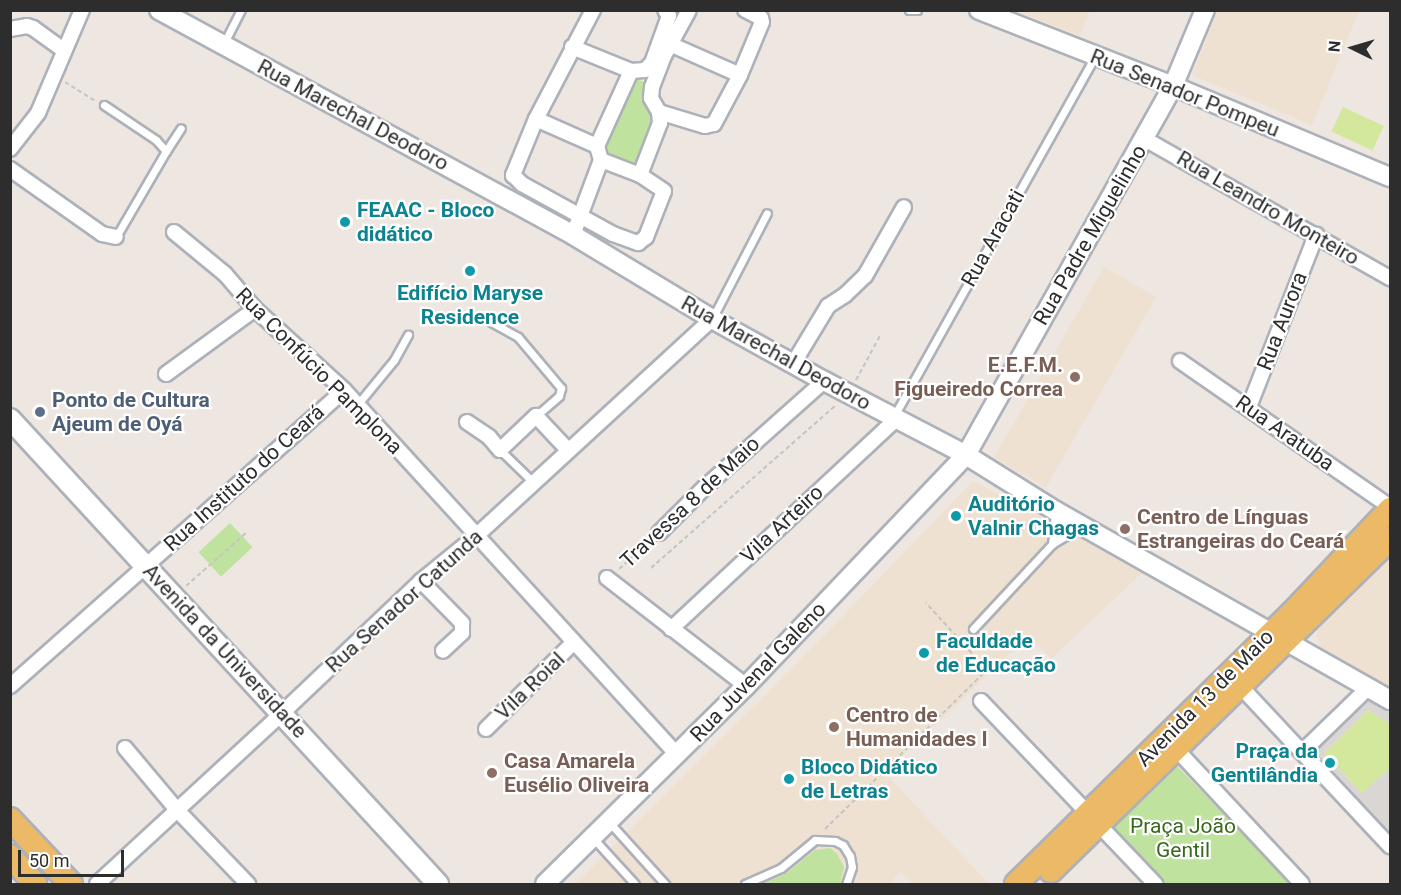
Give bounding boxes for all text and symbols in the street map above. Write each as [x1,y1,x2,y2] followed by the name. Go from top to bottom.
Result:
[1323,18,1383,78] north arrow
[1325,40,1345,53] text: N
[1087,43,1283,143] street label: Rua Senador Pompeu
[253,54,453,176] street label: Rua Marechal Deodoro
[1028,140,1152,330] street label: Rua Padre Miguelinho
[1172,145,1364,271] street label: Rua Leandro Monteiro
[956,185,1030,291] street label: Rua Aracati
[357,197,494,247] place label: FEAAC - Bloco didático
[338,215,352,229] marker: FEAAC - Bloco didático
[463,264,477,278] marker: Edifício Maryse Residence
[1252,268,1312,374] street label: Rua Aurora
[397,280,543,330] place label: Edifício Maryse Residence
[230,282,408,460] street label: Rua Confúcio Pamplona
[677,290,875,416] street label: Rua Marechal Deodoro
[894,352,1063,402] place label: E.E.F.M. Figueiredo Correa
[1068,370,1082,384] marker: E.E.F.M. Figueiredo Correa
[52,387,210,437] place label: Ponto de Cultura Ajeum de Oyá
[1231,390,1339,476] street label: Rua Aratuba
[159,399,329,557] street label: Rua Instituto do Ceará
[33,405,47,419] marker: Ponto de Cultura Ajeum de Oyá
[615,431,765,573] street label: Travessa 8 de Maio
[736,479,828,569] street label: Vila Arteiro
[968,491,1099,541] place label: Auditório Valnir Chagas
[1137,504,1344,554] place label: Centro de Línguas Estrangeiras do Ceará
[949,509,963,523] marker: Auditório Valnir Chagas
[1118,522,1132,536] marker: Centro de Línguas Estrangeiras do Ceará
[320,524,488,678] street label: Rua Senador Catunda
[138,559,312,743] street label: Avenida da Universidade
[685,597,831,747] street label: Rua Juvenal Galeno
[1131,624,1279,772] street label: Avenida 13 de Maio
[936,628,1056,678] place label: Faculdade de Educação
[917,646,931,660] marker: Faculdade de Educação
[490,647,570,725] street label: Vila Roial
[846,702,988,752] place label: Centro de Humanidades I
[827,720,841,734] marker: Centro de Humanidades I
[1211,738,1318,788] place label: Praça da Gentilândia
[504,748,649,798] place label: Casa Amarela Eusélio Oliveira
[801,754,938,804] place label: Bloco Didático de Letras
[1323,756,1337,770] marker: Praça da Gentilândia
[485,766,499,780] marker: Casa Amarela Eusélio Oliveira
[782,772,796,786] marker: Bloco Didático de Letras
[1130,813,1236,863] park label: Praça João Gentil
[21,838,128,876] scale bar
[29,850,69,871] text: 50 m

